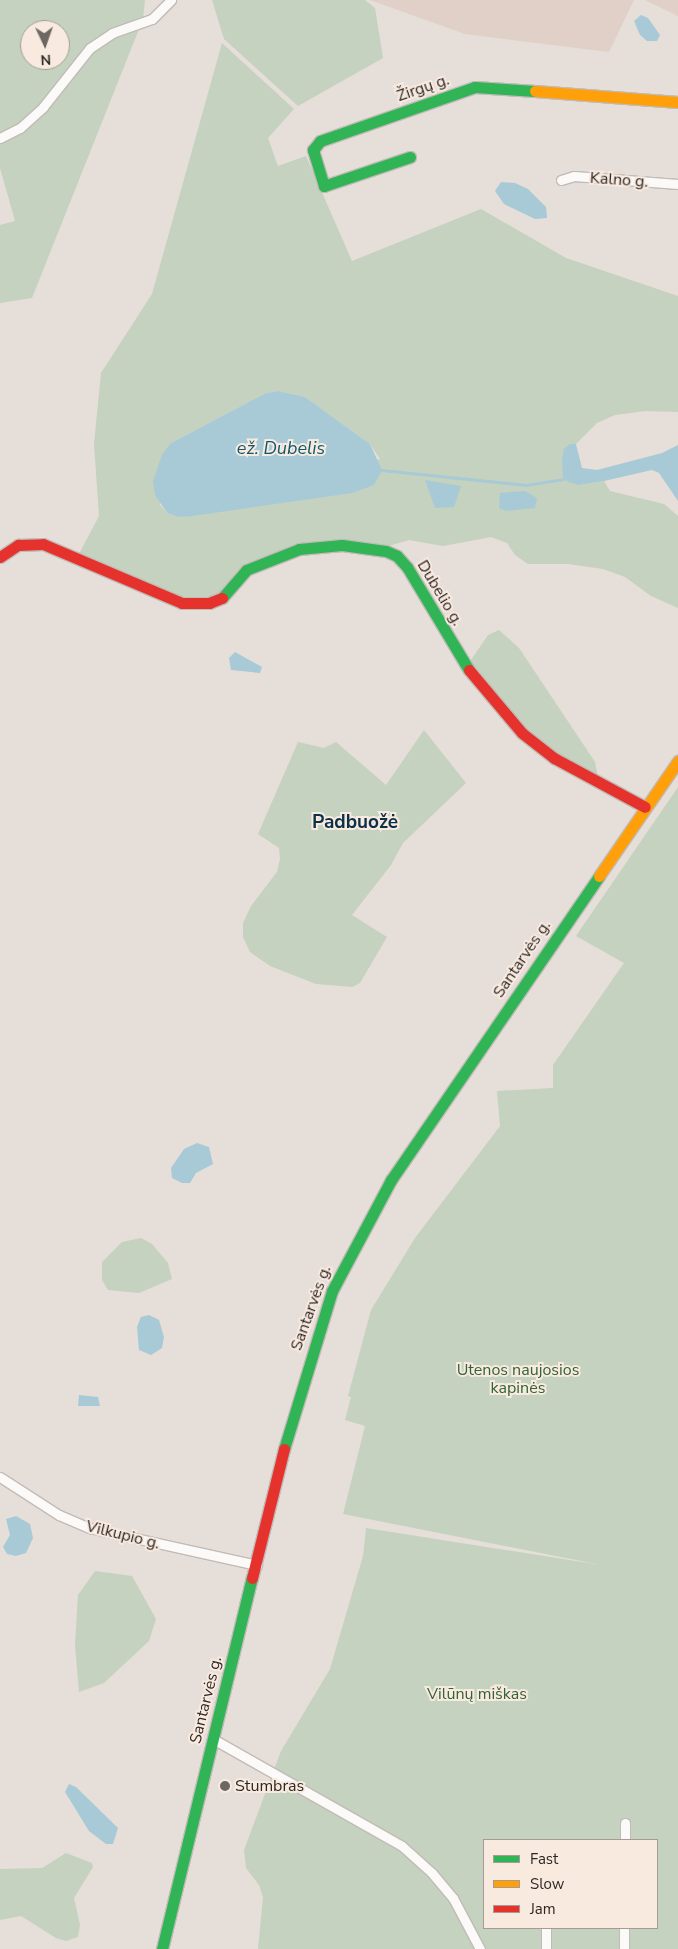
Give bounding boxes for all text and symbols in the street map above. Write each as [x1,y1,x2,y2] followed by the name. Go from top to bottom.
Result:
[20,20,70,70] north arrow
[40,50,51,69] text: N
[394,70,452,106] street label: Žirgų g.
[589,168,649,192] street label: Kalno g.
[237,437,325,459] water label: ež. Dubelis
[413,557,467,629] street label: Dubelio g.
[312,812,398,834] district label: Padbuožė
[489,917,555,1001] street label: Santarvės g.
[287,1263,335,1353] street label: Santarvės g.
[457,1360,579,1398] park label: Utenos naujosios kapinės
[84,1517,162,1553] street label: Vilkupio g.
[186,1654,226,1746] street label: Santarvės g.
[427,1684,527,1704] park label: Vilūnų miškas
[235,1776,304,1796] place label: Stumbras
[219,1780,231,1792] marker: Stumbras
[483,1839,658,1929] legend
[530,1849,558,1869] text: Fast
[530,1874,564,1894] text: Slow
[530,1899,556,1919] text: Jam

